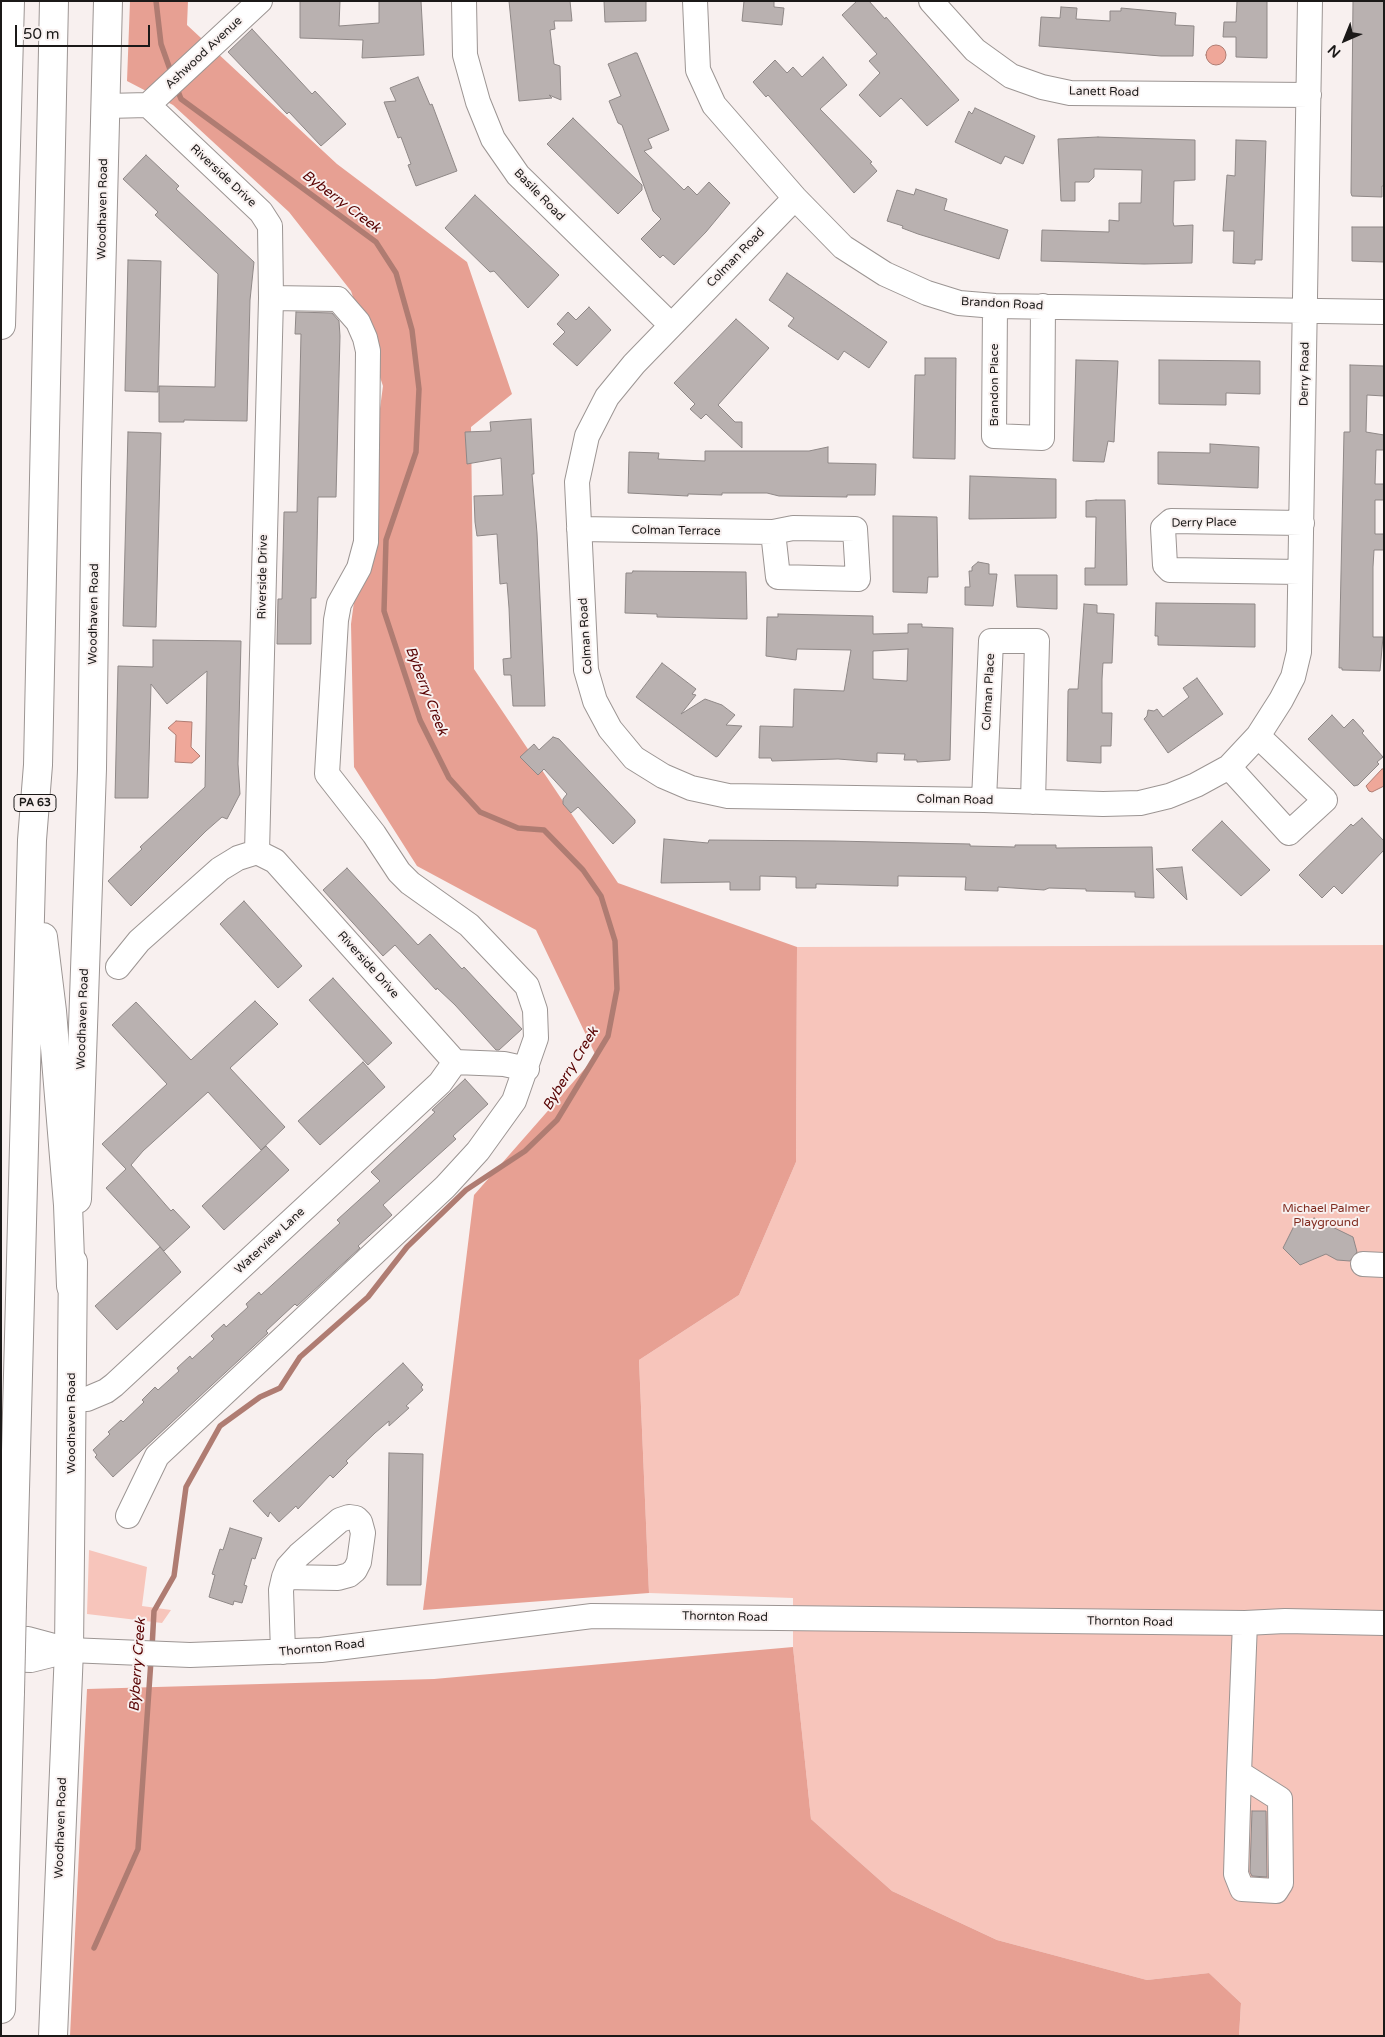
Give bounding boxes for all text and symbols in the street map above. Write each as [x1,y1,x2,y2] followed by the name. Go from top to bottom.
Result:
[163,14,245,92] street label: Ashwood Avenue
[18,15,152,47] scale bar
[1320,15,1370,65] north arrow
[23,25,60,43] text: 50 m
[1324,41,1344,61] text: N
[1069,84,1139,100] street label: Lanett Road
[187,142,259,210] street label: Riverside Drive
[95,158,111,260] street label: Woodhaven Road
[511,166,567,224] street label: Basile Road
[298,167,384,237] water label: Byberry Creek
[704,225,768,291] street label: Colman Road
[961,295,1043,313] street label: Brandon Road
[1297,342,1313,406] street label: Derry Road
[988,343,1002,427] street label: Brandon Place
[1171,515,1237,531] street label: Derry Place
[631,523,721,539] street label: Colman Terrace
[255,534,271,620] street label: Riverside Drive
[86,563,102,665] street label: Woodhaven Road
[576,597,596,675] street label: Colman Road
[401,644,451,738] water label: Byberry Creek
[980,653,998,731] street label: Colman Place
[916,792,994,808] street label: Colman Road
[14,794,56,811] road number: PA 63
[334,929,402,1001] street label: Riverside Drive
[74,968,92,1070] street label: Woodhaven Road
[540,1024,602,1114] water label: Byberry Creek
[1282,1202,1370,1230] park label: Michael Palmer Playground
[232,1205,308,1277] street label: Waterview Lane
[65,1372,79,1474] street label: Woodhaven Road
[682,1609,768,1625] street label: Thornton Road
[1087,1614,1173,1630] street label: Thornton Road
[126,1618,150,1712] water label: Byberry Creek
[278,1636,366,1660] street label: Thornton Road
[52,1777,70,1879] street label: Woodhaven Road

